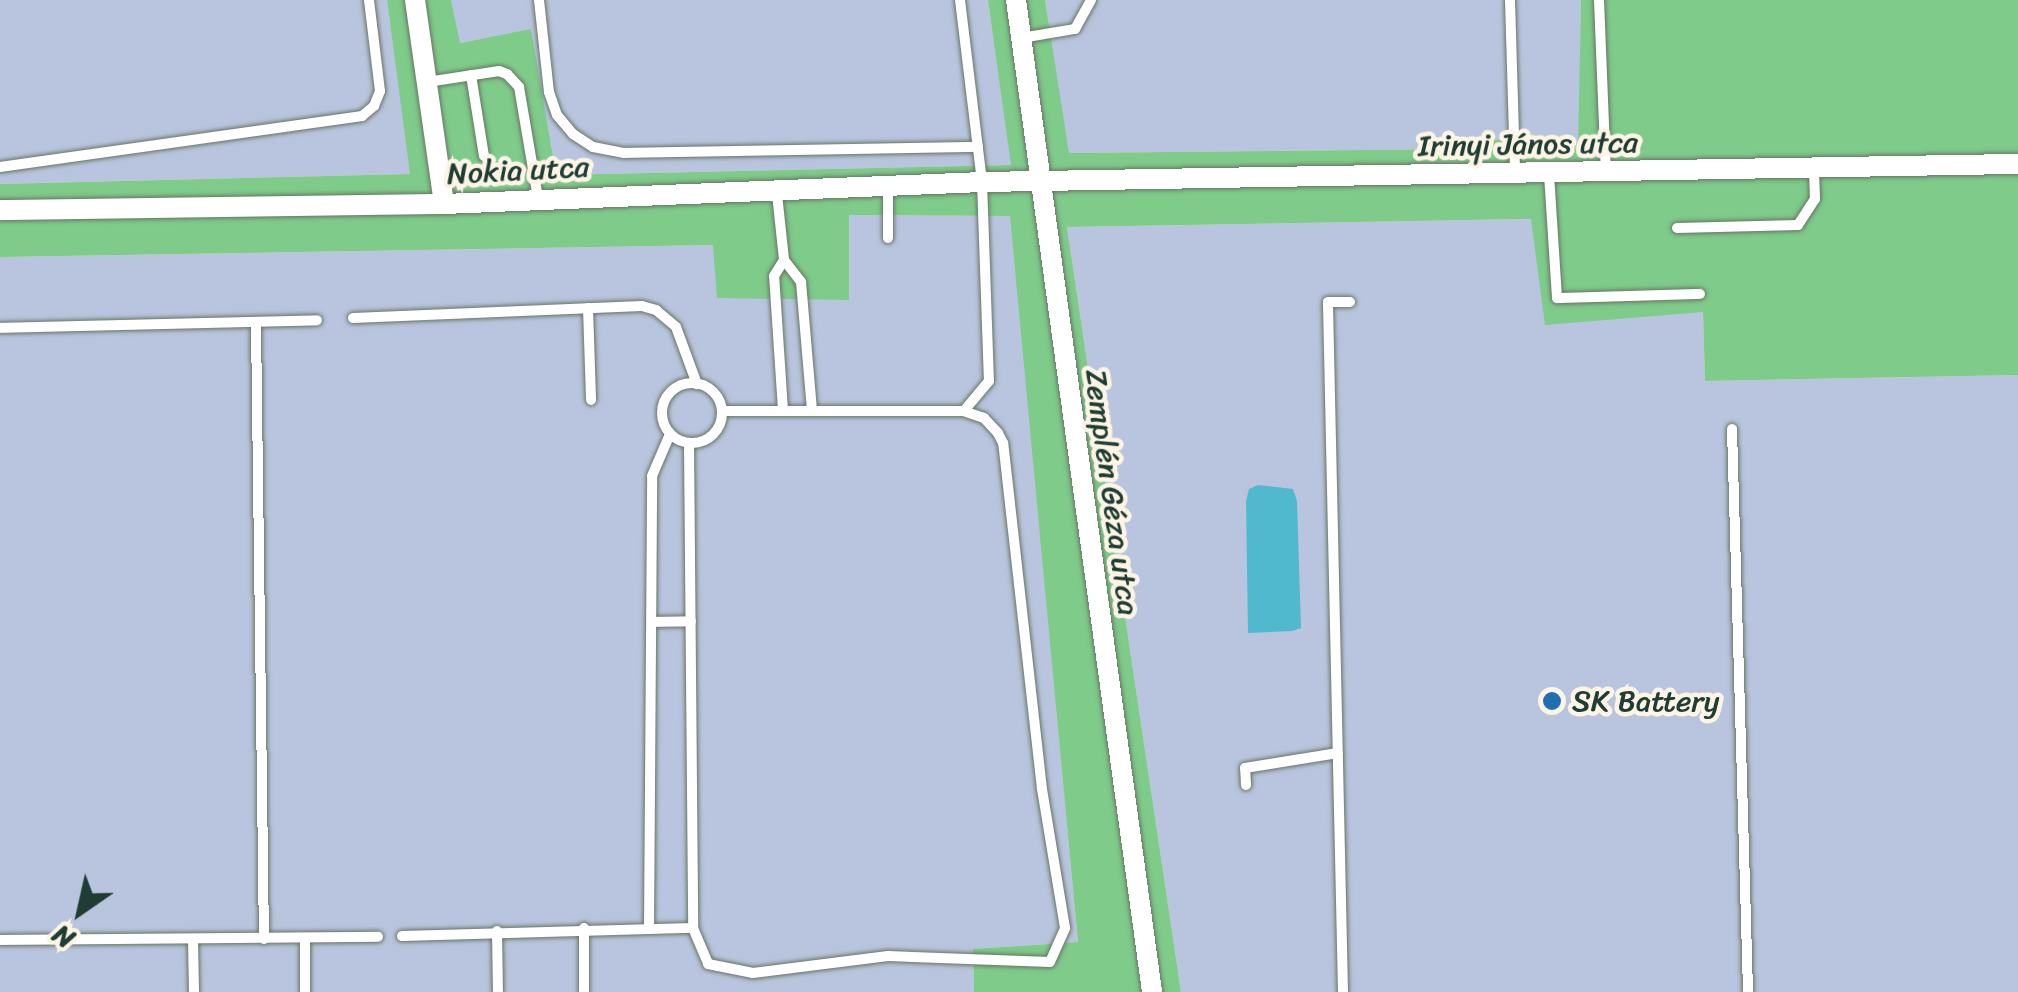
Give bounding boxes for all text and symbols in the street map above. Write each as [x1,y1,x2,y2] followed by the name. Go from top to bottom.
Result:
[1417,124,1639,164] street label: Irinyi János utca
[446,148,590,192] street label: Nokia utca
[1077,366,1147,618] street label: Zemplén Géza utca
[1572,683,1719,719] place label: SK Battery
[1541,690,1563,712] marker: SK Battery
[30,862,130,962] north arrow
[41,912,85,963] text: N

